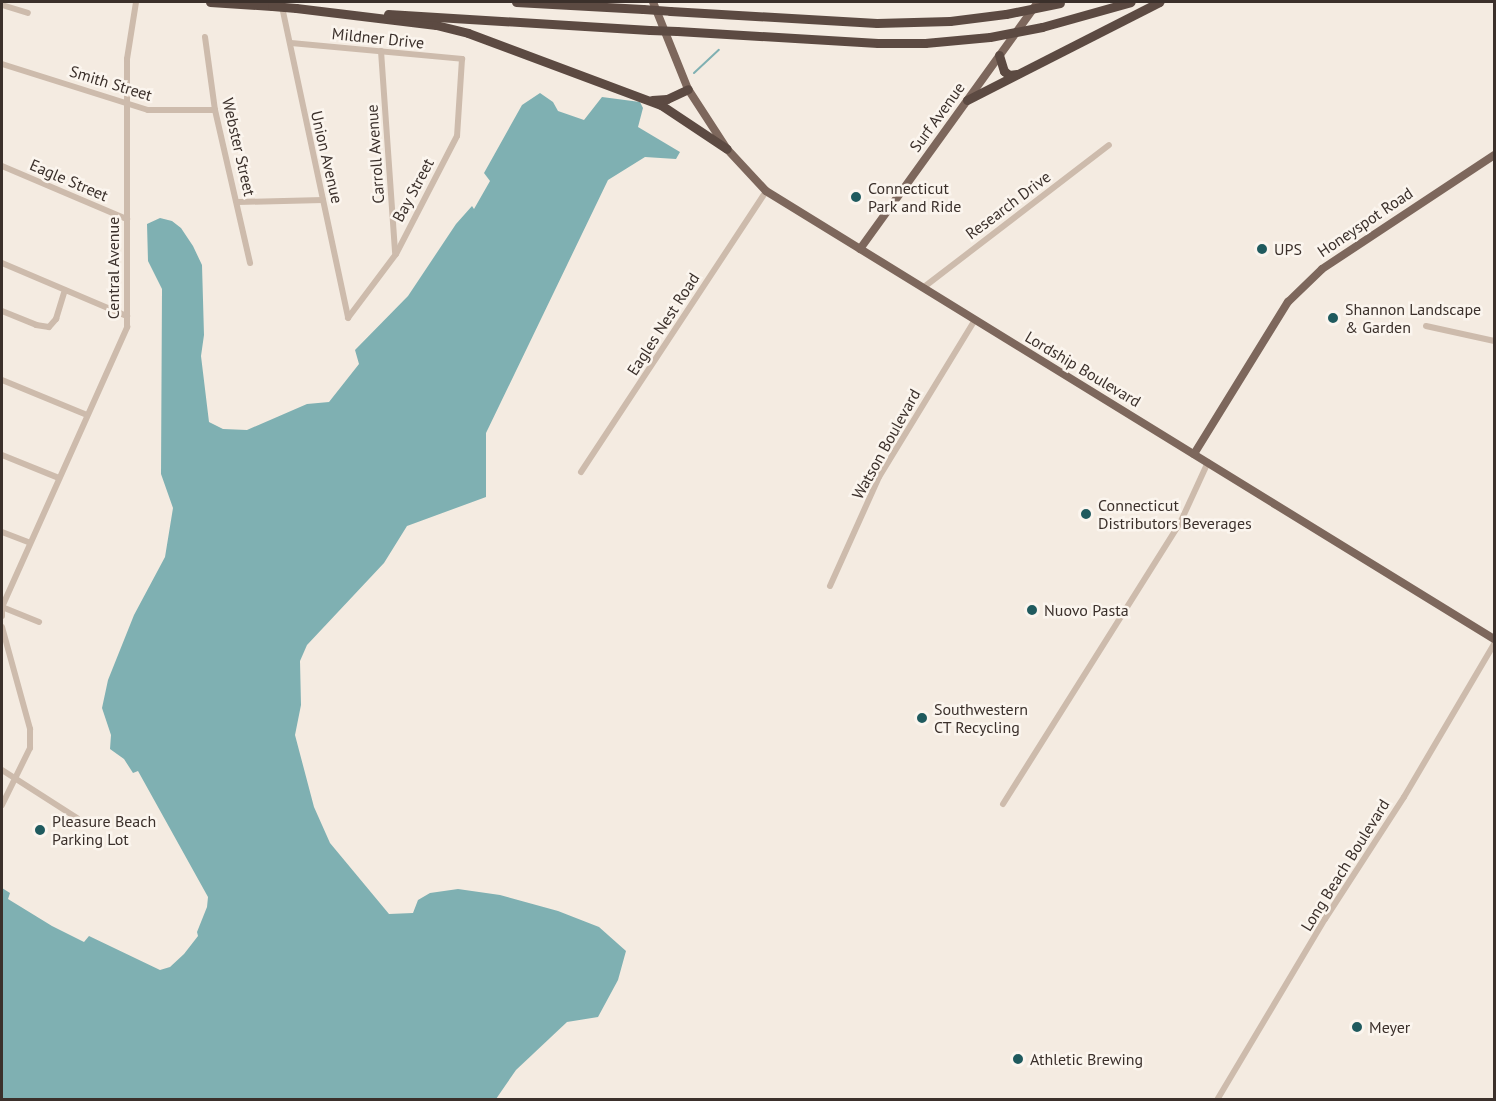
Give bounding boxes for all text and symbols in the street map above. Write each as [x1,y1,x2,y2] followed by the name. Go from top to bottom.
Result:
[331,24,425,52] street label: Mildner Drive
[68,61,154,105] street label: Smith Street
[905,78,969,156] street label: Surf Avenue
[218,96,260,198] street label: Webster Street
[362,104,388,204] street label: Carroll Avenue
[307,109,347,205] street label: Union Avenue
[27,155,111,205] street label: Eagle Street
[388,155,438,225] street label: Bay Street
[962,167,1054,243] street label: Research Drive
[868,178,962,216] place label: Connecticut Park and Ride
[1314,183,1416,261] street label: Honeyspot Road
[849,190,863,204] marker: Connecticut Park and Ride
[103,216,123,320] street label: Central Avenue
[1274,239,1302,259] place label: UPS
[1255,242,1269,256] marker: UPS
[623,269,703,379] street label: Eagles Nest Road
[1345,299,1481,337] place label: Shannon Landscape & Garden
[1326,311,1340,325] marker: Shannon Landscape & Garden
[1022,327,1144,411] street label: Lordship Boulevard
[848,386,924,502] street label: Watson Boulevard
[1098,495,1252,533] place label: Connecticut Distributors Beverages
[1079,507,1093,521] marker: Connecticut Distributors Beverages
[1044,600,1129,620] place label: Nuovo Pasta
[1025,603,1039,617] marker: Nuovo Pasta
[934,699,1028,737] place label: Southwestern CT Recycling
[915,711,929,725] marker: Southwestern CT Recycling
[1297,796,1393,934] street label: Long Beach Boulevard
[52,811,156,849] place label: Pleasure Beach Parking Lot
[33,823,47,837] marker: Pleasure Beach Parking Lot
[1369,1017,1410,1037] place label: Meyer
[1350,1020,1364,1034] marker: Meyer
[1030,1049,1143,1069] place label: Athletic Brewing
[1011,1052,1025,1066] marker: Athletic Brewing

